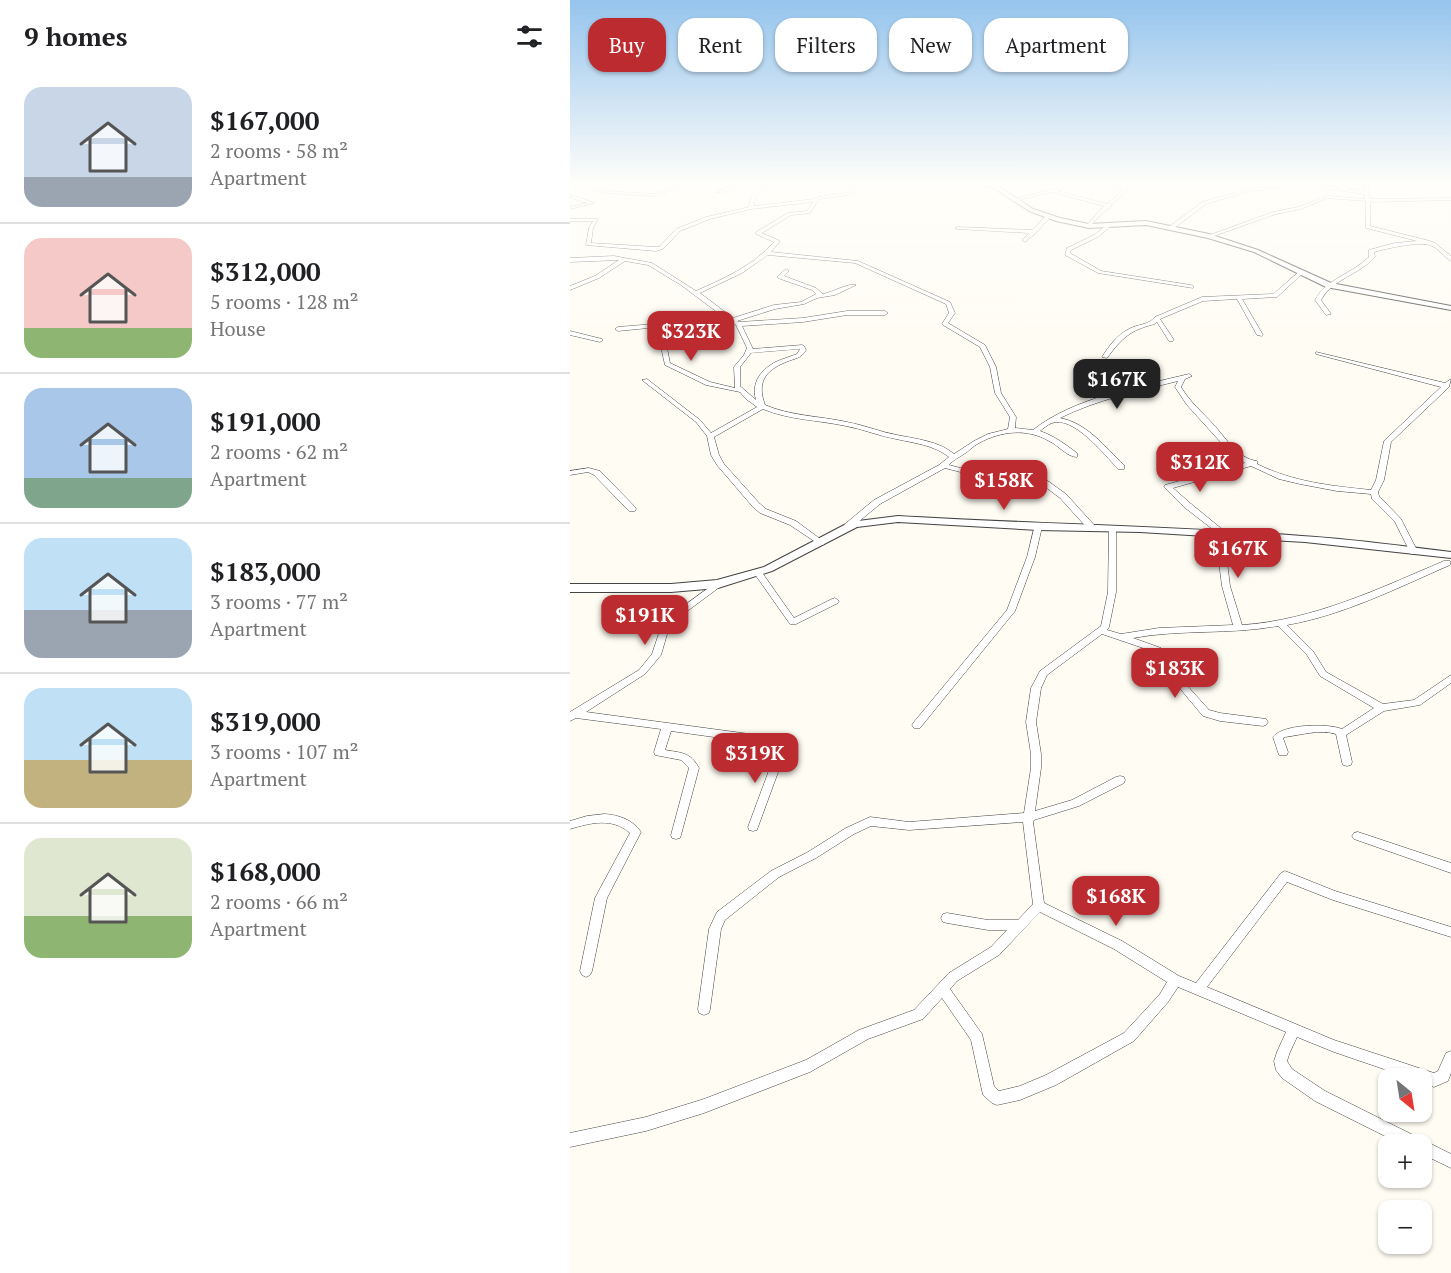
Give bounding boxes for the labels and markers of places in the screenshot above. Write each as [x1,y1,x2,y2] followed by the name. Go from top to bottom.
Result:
[649,311,733,362] pin: $323K
[1075,359,1159,410] pin: $167K
[1158,442,1242,493] pin: $312K
[962,460,1046,511] pin: $158K
[1196,528,1280,579] pin: $167K
[603,595,687,646] pin: $191K
[1133,648,1217,699] pin: $183K
[713,733,797,784] pin: $319K
[1074,876,1158,927] pin: $168K

